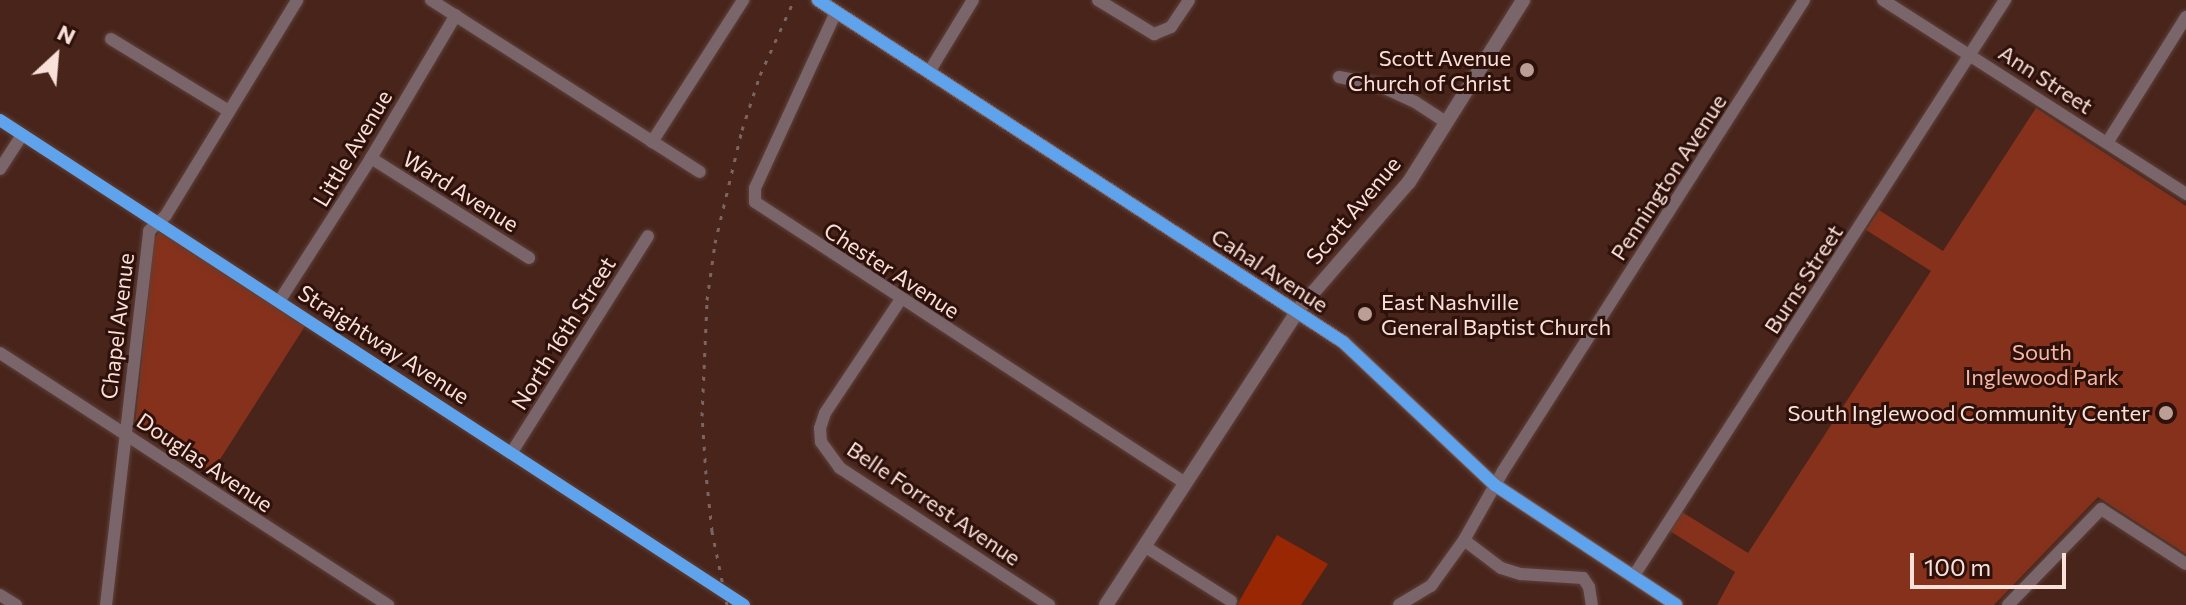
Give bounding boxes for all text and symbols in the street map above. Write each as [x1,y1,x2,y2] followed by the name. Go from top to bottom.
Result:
[16,16,96,96] north arrow
[53,18,80,50] text: N
[1994,39,2098,119] street label: Ann Street
[1348,44,1511,96] place label: Scott Avenue Church of Christ
[1518,61,1536,79] marker: Scott Avenue Church of Christ
[307,85,397,211] street label: Little Avenue
[1604,89,1732,265] street label: Pennington Avenue
[398,145,524,237] street label: Ward Avenue
[1300,151,1406,269] street label: Scott Avenue
[819,216,965,324] street label: Chester Avenue
[1758,220,1848,338] street label: Burns Street
[1207,222,1333,318] street label: Cahal Avenue
[95,251,139,401] street label: Chapel Avenue
[505,252,621,414] street label: North 16th Street
[294,279,474,409] street label: Straightway Avenue
[1381,288,1611,340] place label: East Nashville General Baptist Church
[1356,305,1374,323] marker: East Nashville General Baptist Church
[1965,338,2119,390] park label: South Inglewood Park
[1788,400,2150,426] place label: South Inglewood Community Center
[2157,404,2175,422] marker: South Inglewood Community Center
[132,407,278,517] street label: Douglas Avenue
[842,435,1026,571] street label: Belle Forrest Avenue
[1914,537,2070,587] scale bar
[1924,552,1991,581] text: 100 m

